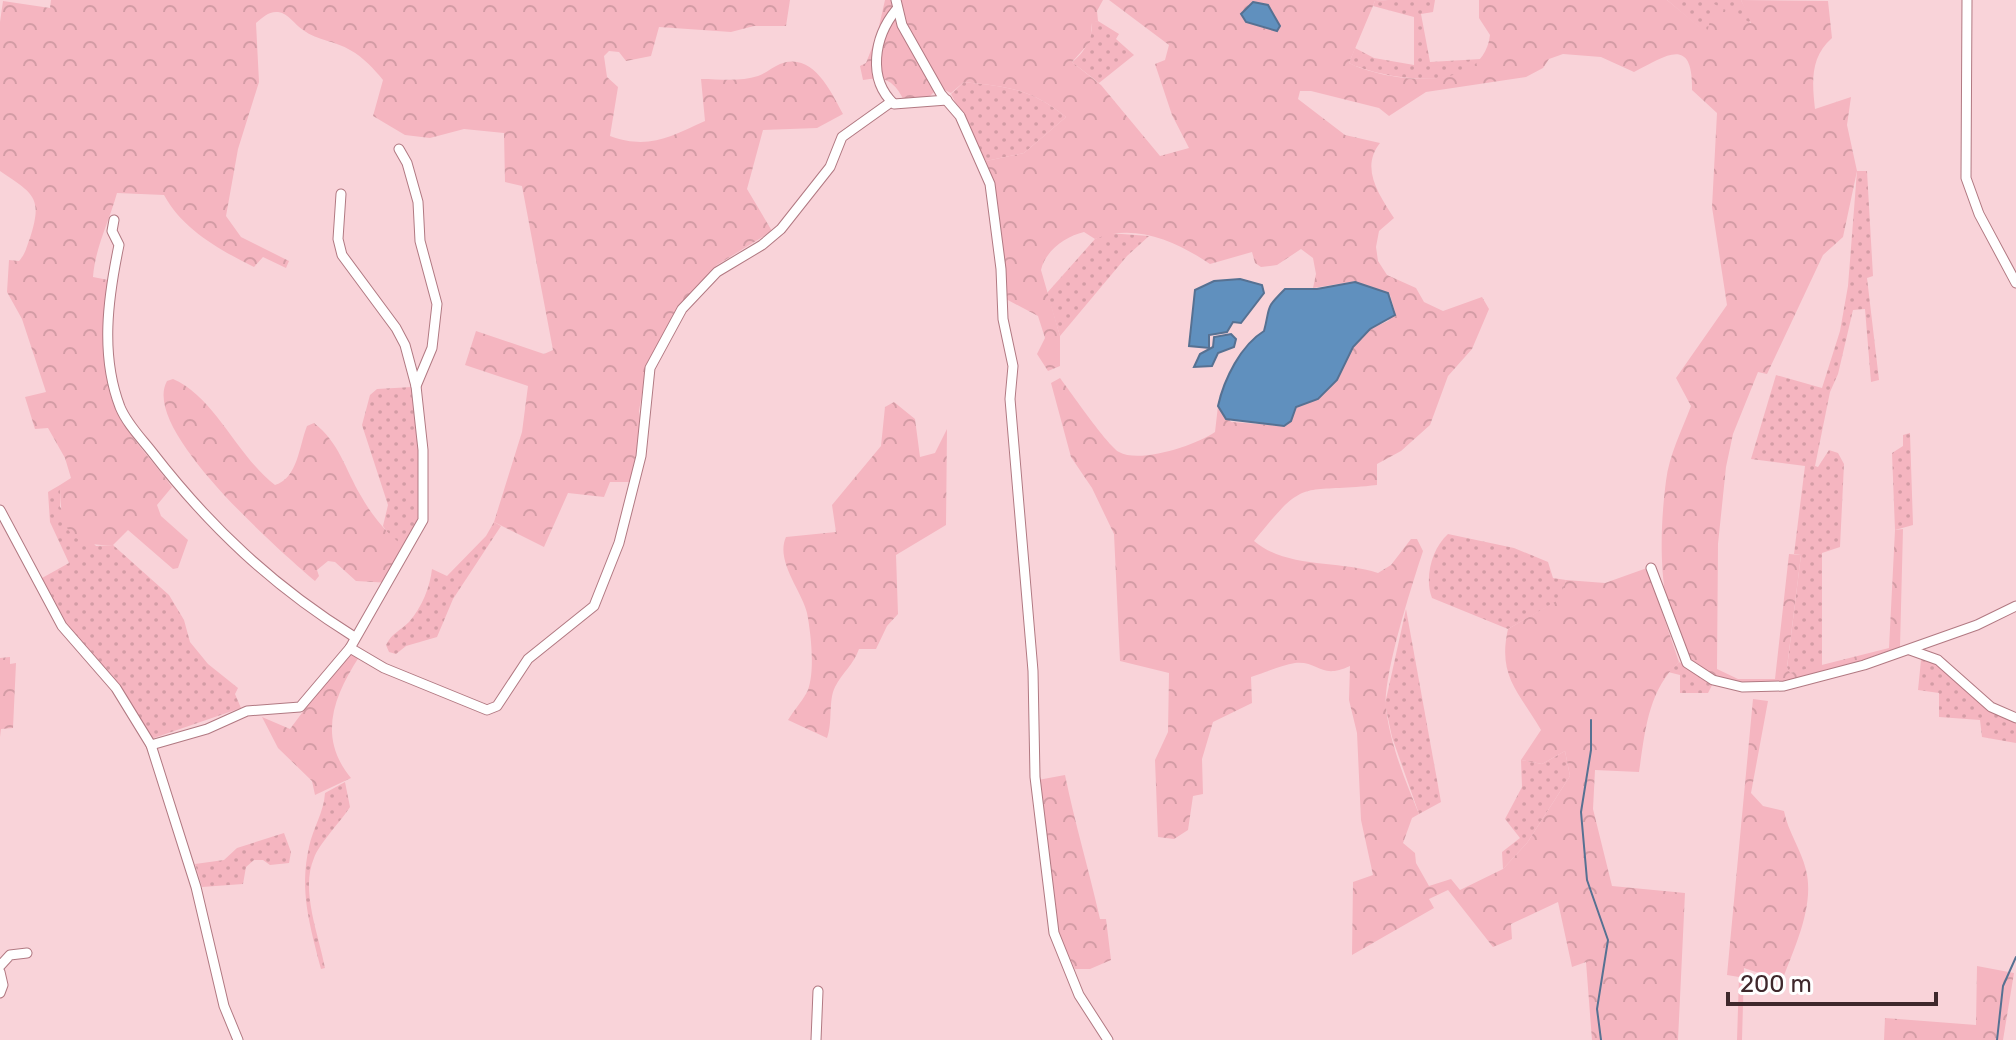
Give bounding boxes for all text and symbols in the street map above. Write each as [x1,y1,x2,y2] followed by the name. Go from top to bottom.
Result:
[1728,956,1936,1006] scale bar
[1740,970,1812,998] text: 200 m

